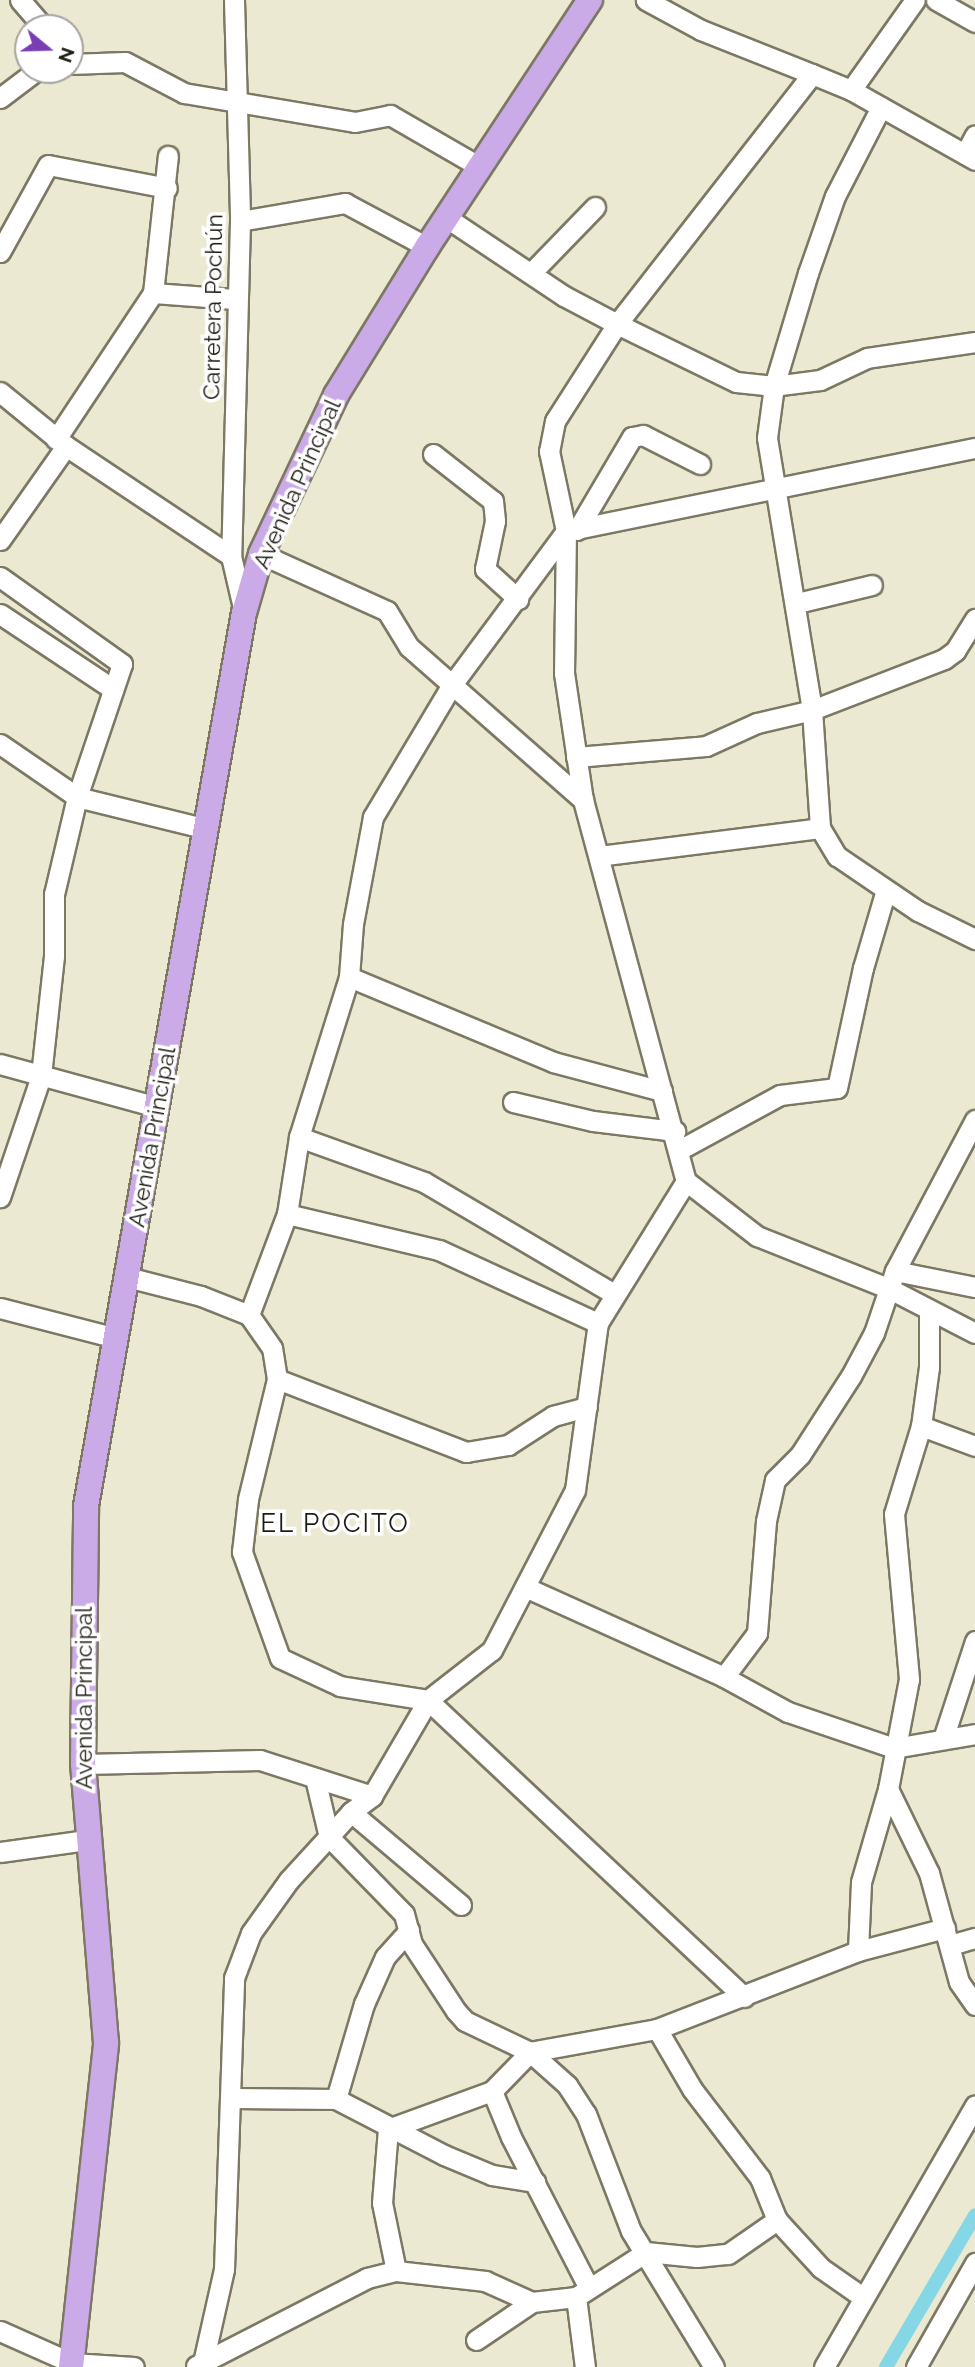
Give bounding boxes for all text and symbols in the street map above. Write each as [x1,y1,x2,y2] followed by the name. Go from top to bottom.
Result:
[14,14,84,84] north arrow
[54,45,80,66] text: N
[198,214,228,400] street label: Carretera Pochún
[247,395,347,573] street label: Avenida Principal
[123,1045,181,1229] street label: Avenida Principal
[261,1508,409,1540] district label: EL POCITO
[70,1607,98,1789] street label: Avenida Principal

